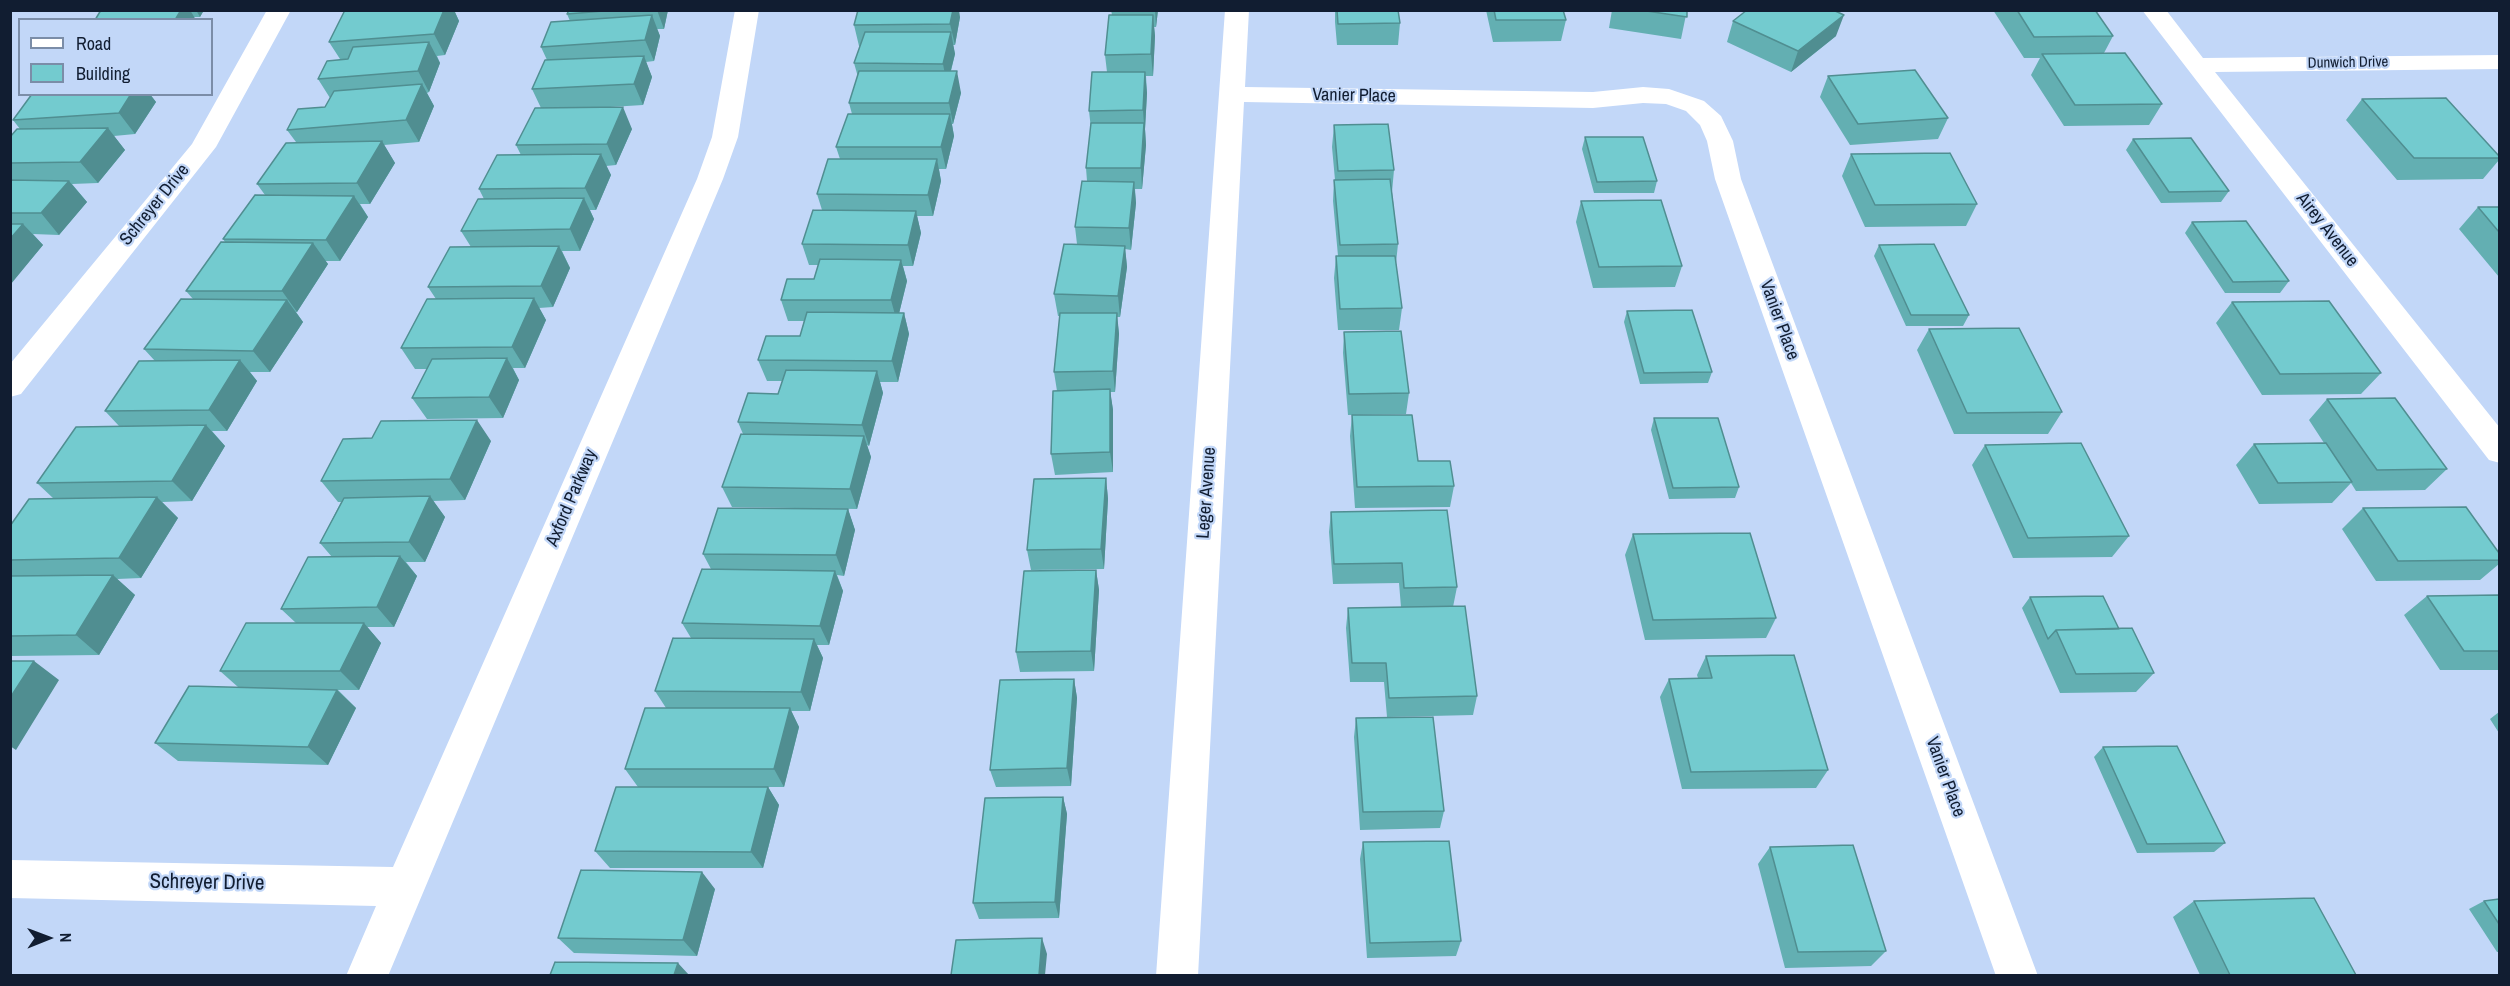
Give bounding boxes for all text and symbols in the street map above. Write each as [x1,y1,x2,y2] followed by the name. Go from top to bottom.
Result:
[18,18,213,96] legend
[76,31,111,56] text: Road
[2308,53,2388,73] street label: Dunwich Drive
[76,61,130,86] text: Building
[1312,84,1396,108] street label: Vanier Place
[116,160,194,250] street label: Schreyer Drive
[2291,189,2363,271] street label: Airey Avenue
[1755,277,1803,363] street label: Vanier Place
[542,446,602,550] street label: Axford Parkway
[1193,447,1221,539] street label: Leger Avenue
[1921,734,1969,820] street label: Vanier Place
[149,869,265,897] street label: Schreyer Drive
[18,908,78,968] north arrow
[55,933,77,943] text: N

